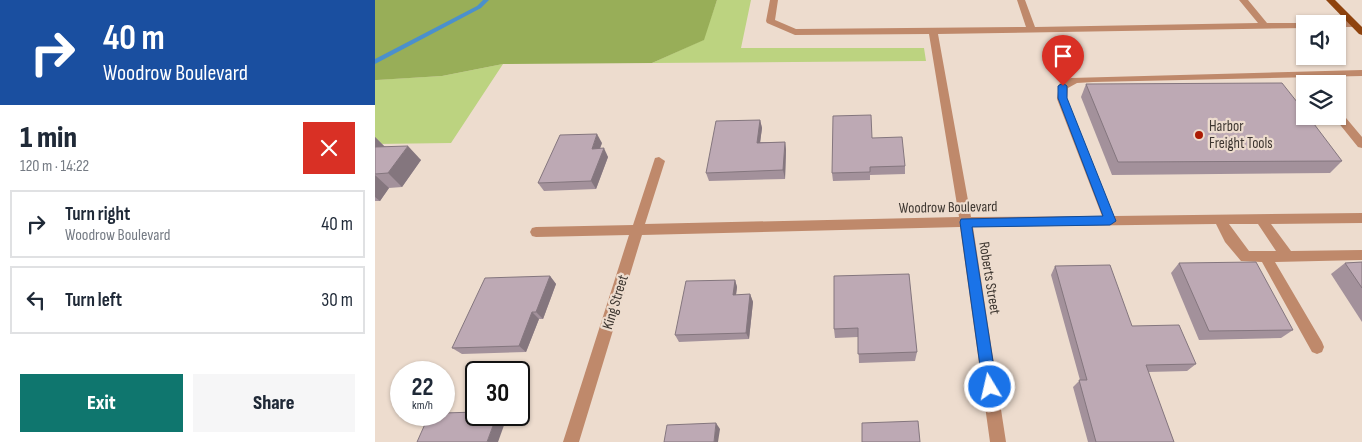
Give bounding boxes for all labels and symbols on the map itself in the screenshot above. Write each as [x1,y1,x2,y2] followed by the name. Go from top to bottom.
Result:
[1042,35,1084,86] pin
[1209,117,1273,153] place label: Harbor Freight Tools
[1193,129,1205,141] marker: Harbor Freight Tools
[898,197,998,218] street label: Woodrow Boulevard
[974,240,1005,316] street label: Roberts Street
[598,272,633,332] street label: King Street
[963,360,1015,412] position arrow
[465,361,530,426] speed limit sign: 30

